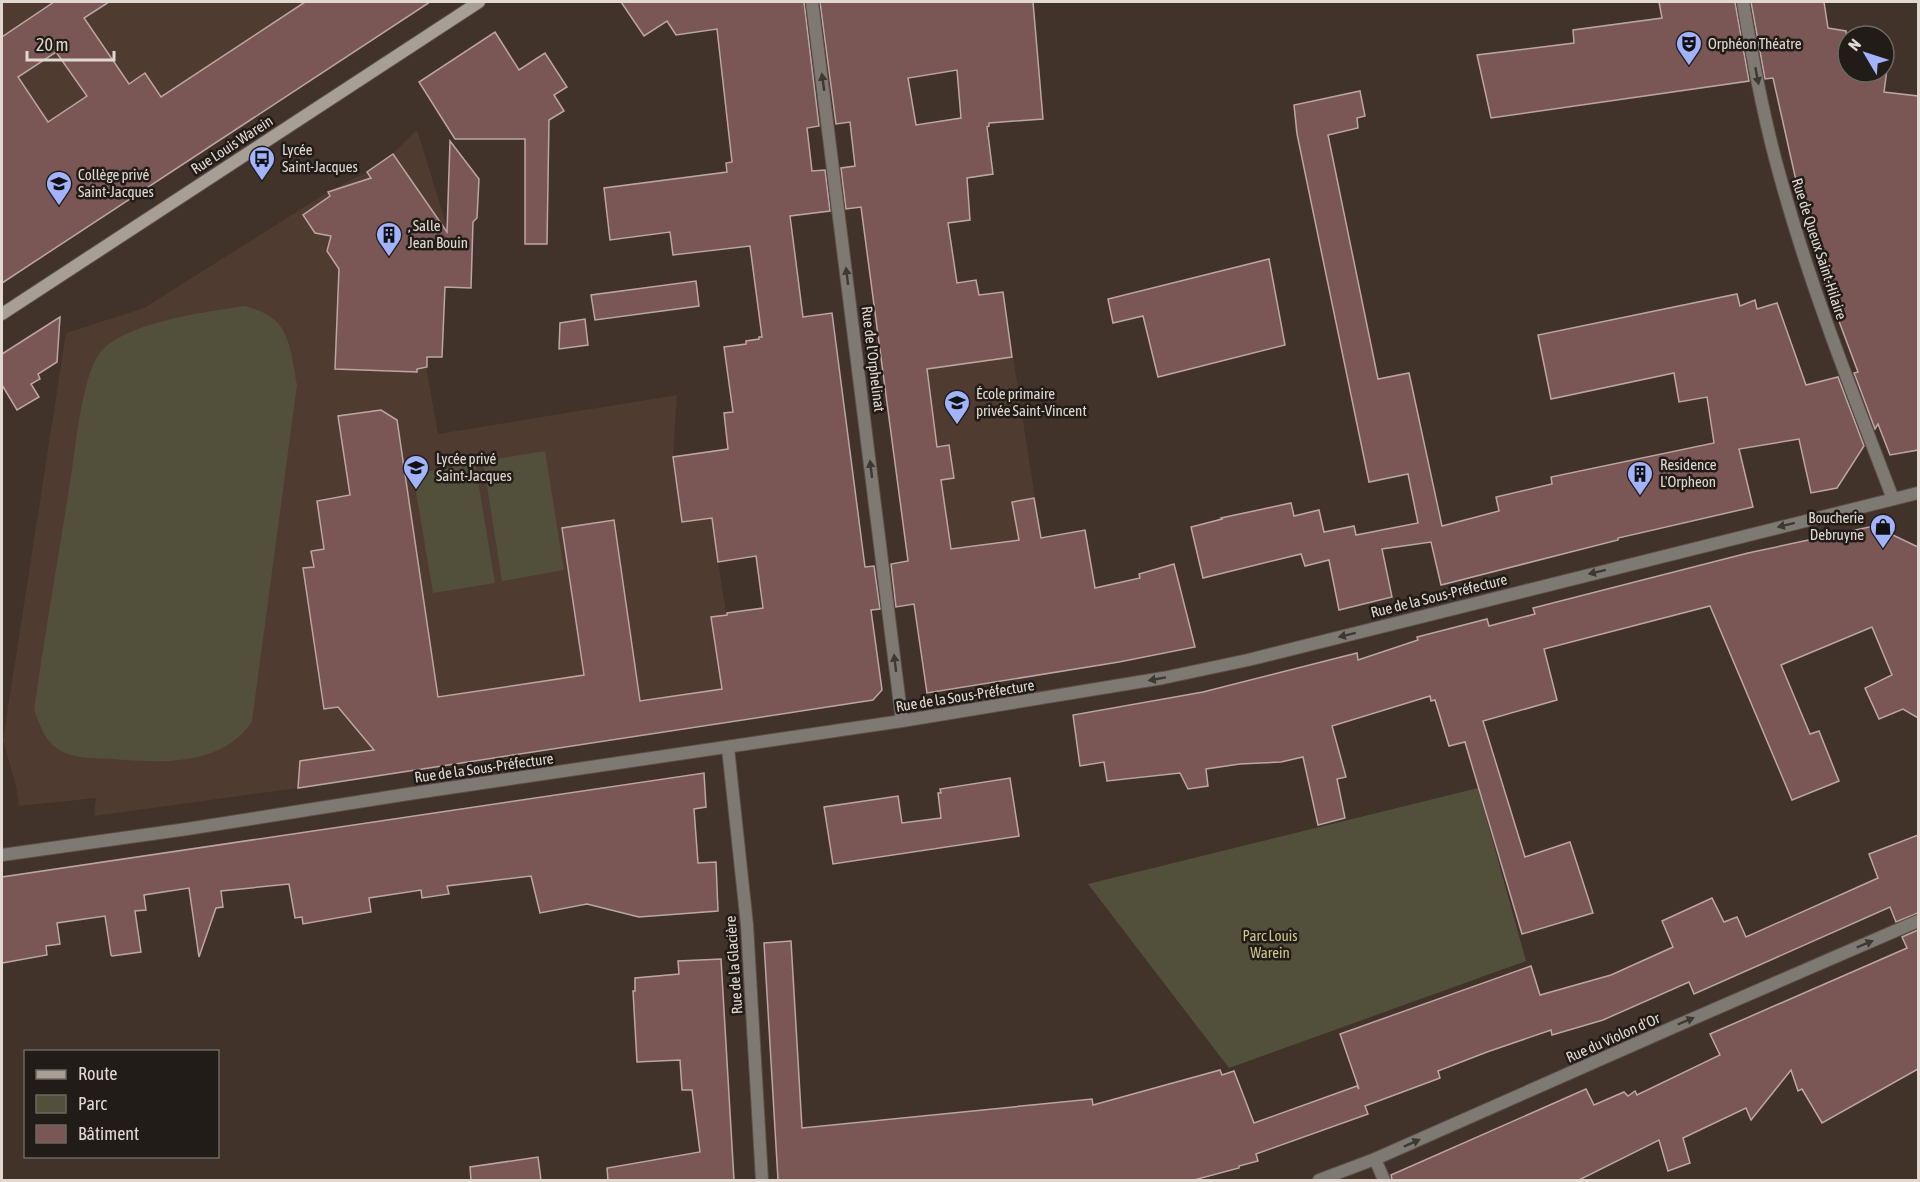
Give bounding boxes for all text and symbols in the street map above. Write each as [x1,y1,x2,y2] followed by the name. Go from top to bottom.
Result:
[27,24,114,62] scale bar
[1836,24,1896,84] north arrow
[1674,29,1704,67] theatre icon: Orphéon Théatre
[36,34,68,55] text: 20 m
[1708,35,1802,52] place label: Orphéon Théatre
[1844,35,1864,54] text: N
[1753,67,1762,86] one-way arrow
[818,73,827,92] one-way arrow
[188,112,276,177] street label: Rue Louis Warein
[282,141,358,175] place label: Lycée Saint-Jacques
[247,144,277,182] bus stop icon: Lycée Saint-Jacques
[78,166,154,200] place label: Collège privé Saint-Jacques
[44,169,74,207] school or university icon: Collège privé Saint-Jacques
[1789,176,1850,322] street label: Rue de Queux Saint-Hilaire
[408,217,468,251] place label: , Salle Jean Bouin
[374,220,404,258] building icon: , Salle Jean Bouin
[843,266,852,285] one-way arrow
[859,305,888,413] street label: Rue de l'Orphelinat
[976,385,1087,419] place label: École primaire privée Saint-Vincent
[942,388,972,426] school or university icon: École primaire privée Saint-Vincent
[436,450,512,484] place label: Lycée privé Saint-Jacques
[401,453,431,491] school or university icon: Lycée privé Saint-Jacques
[1660,456,1717,490] place label: Residence L'Orpheon
[1625,459,1655,497] building icon: Residence L'Orpheon
[866,460,876,479] one-way arrow
[1808,509,1864,543] place label: Boucherie Debruyne
[1868,512,1898,550] shop icon: Boucherie Debruyne
[1777,521,1795,530] one-way arrow
[1588,568,1606,578] one-way arrow
[1369,570,1509,621] street label: Rue de la Sous-Préfecture
[1338,630,1356,640] one-way arrow
[891,653,900,672] one-way arrow
[1147,675,1166,684] one-way arrow
[894,676,1036,715] street label: Rue de la Sous-Préfecture
[413,749,555,786] street label: Rue de la Sous-Préfecture
[722,915,745,1015] street label: Rue de la Glacière
[1243,927,1297,961] park label: Parc Louis Warein
[1857,939,1875,949] one-way arrow
[1563,1009,1663,1066] street label: Rue du Violon d'Or
[1678,1016,1696,1026] one-way arrow
[24,1050,219,1158] legend
[78,1063,117,1084] text: Route
[78,1093,107,1114] text: Parc
[78,1123,139,1144] text: Bâtiment
[1404,1139,1421,1148] one-way arrow

